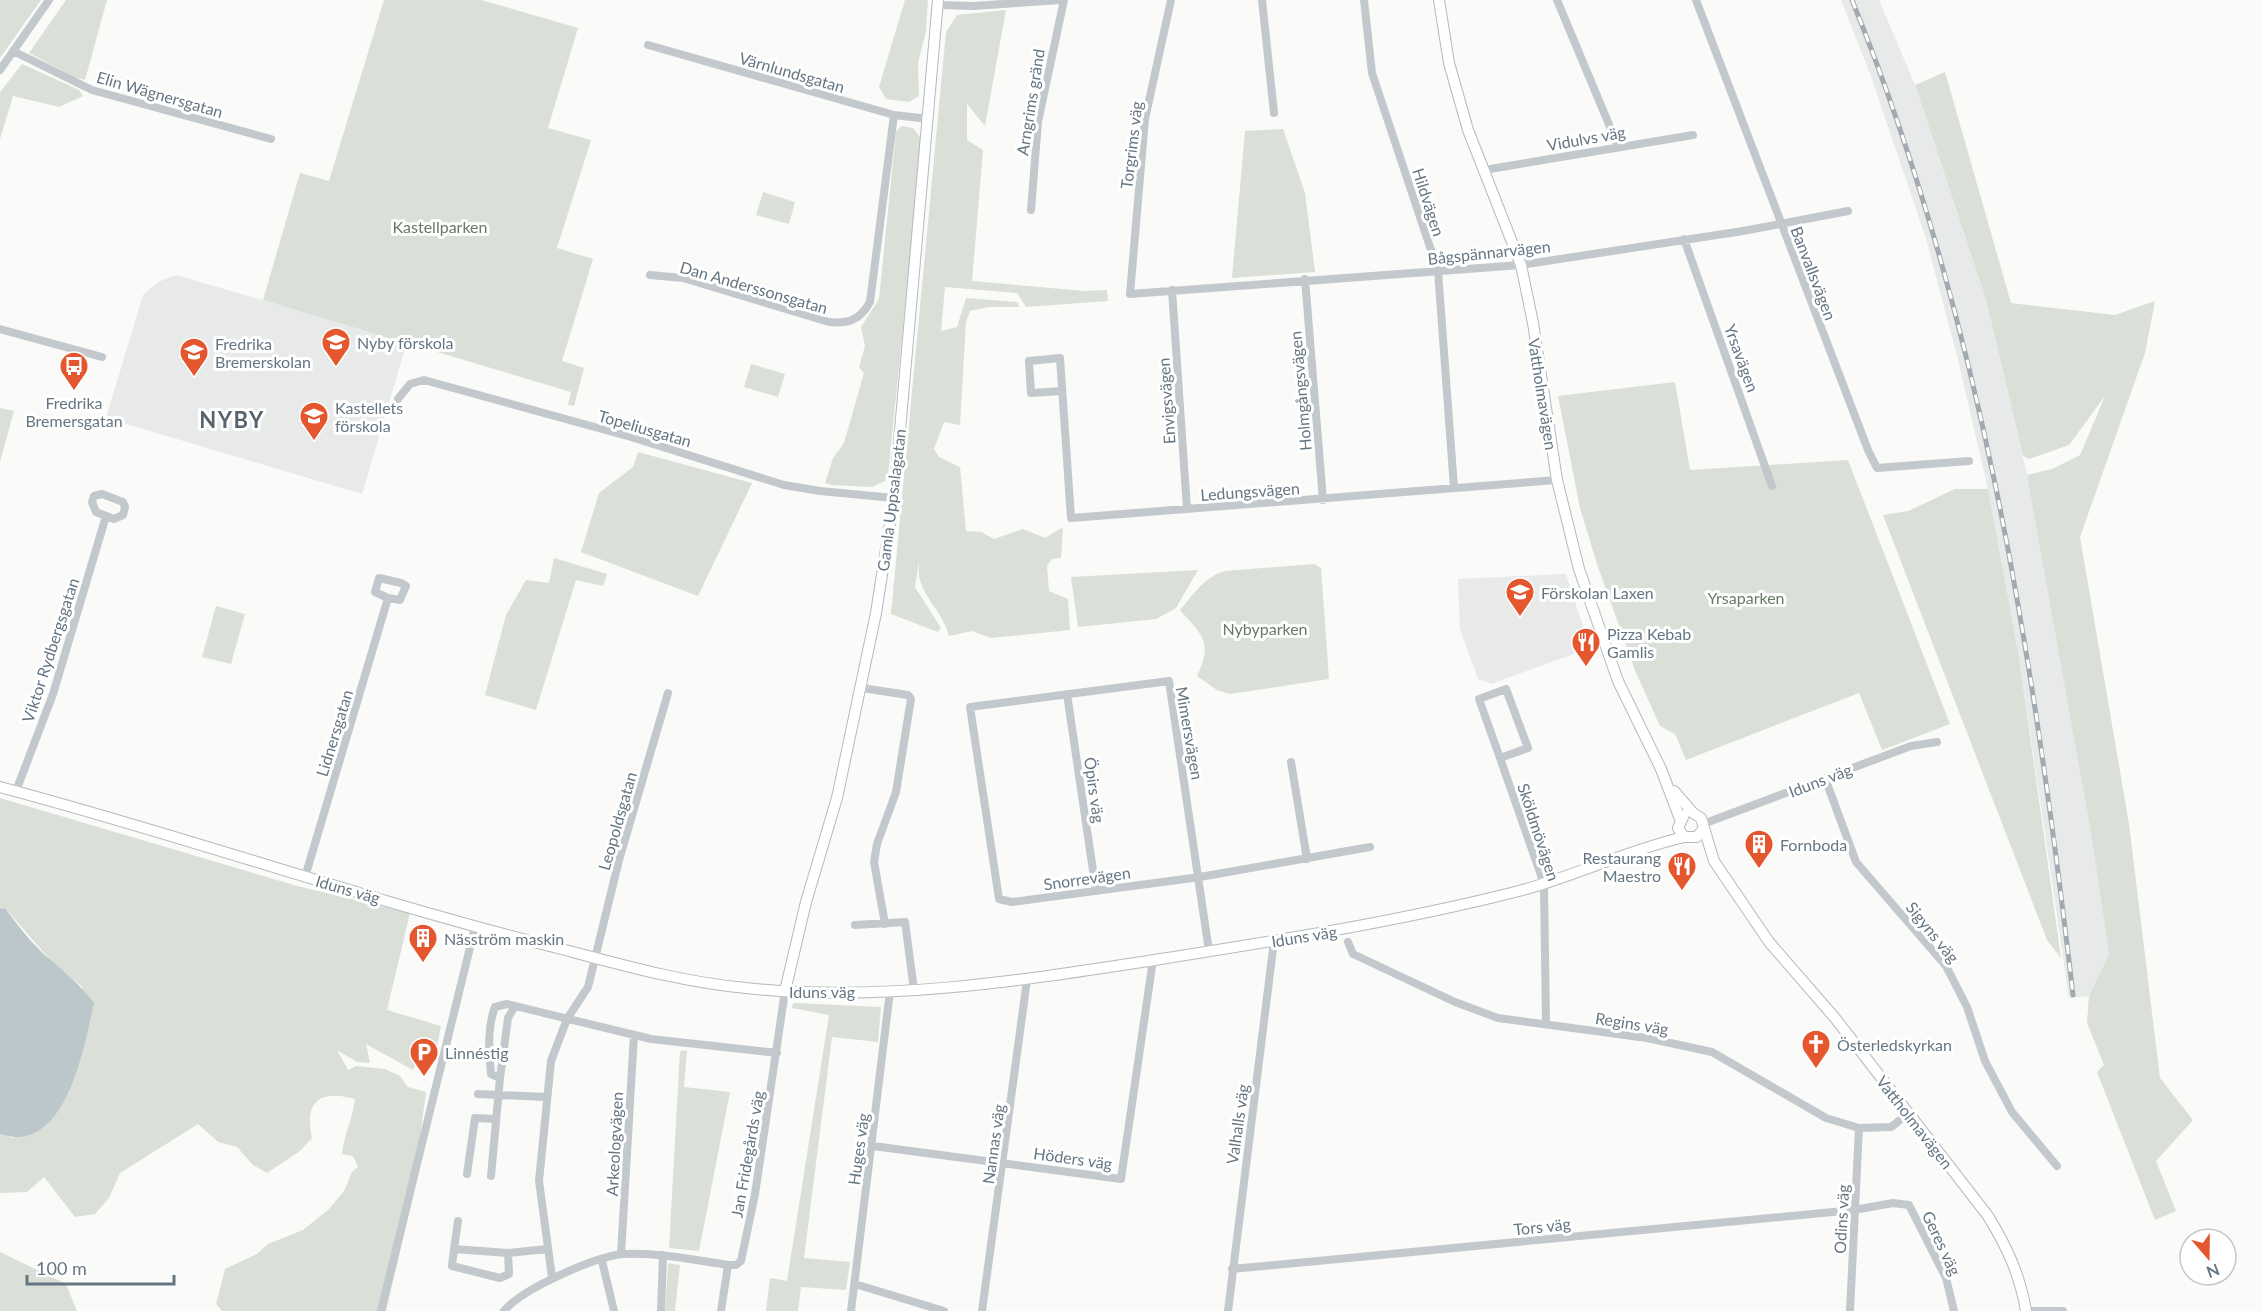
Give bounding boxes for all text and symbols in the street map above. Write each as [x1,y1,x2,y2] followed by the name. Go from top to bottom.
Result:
[1012,47,1048,157] street label: Arngrims gränd
[737,48,847,96] street label: Värnlundsgatan
[95,67,225,121] street label: Elin Wägnersgatan
[1116,100,1146,190] street label: Torgrims väg
[1545,122,1627,154] street label: Vidulvs väg
[1409,166,1449,238] street label: Hildvägen
[393,217,487,236] park label: Kastellparken
[1787,223,1841,323] street label: Banvallsvägen
[1427,236,1551,268] street label: Bågspännarvägen
[678,257,830,317] street label: Dan Anderssonsgatan
[1721,322,1763,394] street label: Yrsavägen
[320,326,352,368] school or university icon: Nyby förskola
[1285,330,1315,452] street label: Holmgångsvägen
[357,333,454,352] place label: Nyby förskola
[215,334,311,371] place label: Fredrika Bremerskolan
[178,336,210,378] school or university icon: Fredrika Bremerskolan
[1525,337,1561,451] street label: Vattholmavägen
[58,350,90,392] bus stop icon: Fredrika Bremersgatan
[1154,357,1178,445] street label: Envigsvägen
[25,393,123,430] place label: Fredrika Bremersgatan
[335,398,403,435] place label: Kastellets förskola
[298,400,330,442] school or university icon: Kastellets förskola
[199,406,265,433] district label: NYBY
[596,406,694,450] street label: Topeliusgatan
[873,428,909,572] street label: Gamla Uppsalagatan
[1200,478,1300,504] street label: Ledungsvägen
[18,575,82,725] street label: Viktor Rydbergsgatan
[1504,576,1536,618] school or university icon: Förskolan Laxen
[1541,583,1654,602] place label: Förskolan Laxen
[1707,588,1785,607] park label: Yrsaparken
[1222,619,1308,638] park label: Nybyparken
[1607,624,1691,661] place label: Pizza Kebab Gamlis
[1570,626,1602,668] restaurant icon: Pizza Kebab Gamlis
[1172,685,1208,781] street label: Mimersvägen
[312,687,356,779] street label: Lidnersgatan
[1081,756,1109,824] street label: Öpirs väg
[1786,759,1854,801] street label: Iduns väg
[594,770,640,872] street label: Leopoldsgatan
[1514,781,1564,883] street label: Sköldmövägen
[1743,828,1775,870] building icon: Fornboda
[1780,835,1847,854] place label: Fornboda
[1583,848,1661,885] place label: Restaurang Maestro
[1666,850,1698,892] restaurant icon: Restaurang Maestro
[1042,862,1132,894] street label: Snorrevägen
[314,871,382,907] street label: Iduns väg
[1903,898,1963,966] street label: Sigyns väg
[1270,921,1338,951] street label: Iduns väg
[407,922,439,964] building icon: Näsström maskin
[444,929,564,948] place label: Näsström maskin
[789,982,855,1001] street label: Iduns väg
[1594,1008,1670,1038] street label: Regins väg
[1800,1028,1832,1070] church icon: Österledskyrkan
[1837,1035,1952,1054] place label: Österledskyrkan
[408,1036,440,1078] parking icon: Linnéstig
[445,1043,508,1062] place label: Linnéstig
[1873,1072,1957,1172] street label: Vattholmavägen
[1222,1083,1252,1165] street label: Valhalls väg
[726,1089,768,1219] street label: Jan Fridegårds väg
[602,1091,626,1197] street label: Arkeologvägen
[978,1103,1008,1185] street label: Nannas väg
[844,1112,872,1186] street label: Huges väg
[1032,1143,1114,1173] street label: Höders väg
[1830,1184,1852,1254] street label: Odins väg
[1919,1208,1965,1278] street label: Geres väg
[1512,1214,1572,1238] street label: Tors väg
[2178,1227,2238,1287] north arrow
[27,1248,174,1286] scale bar
[36,1257,87,1279] text: 100 m
[2204,1261,2222,1283] text: N

